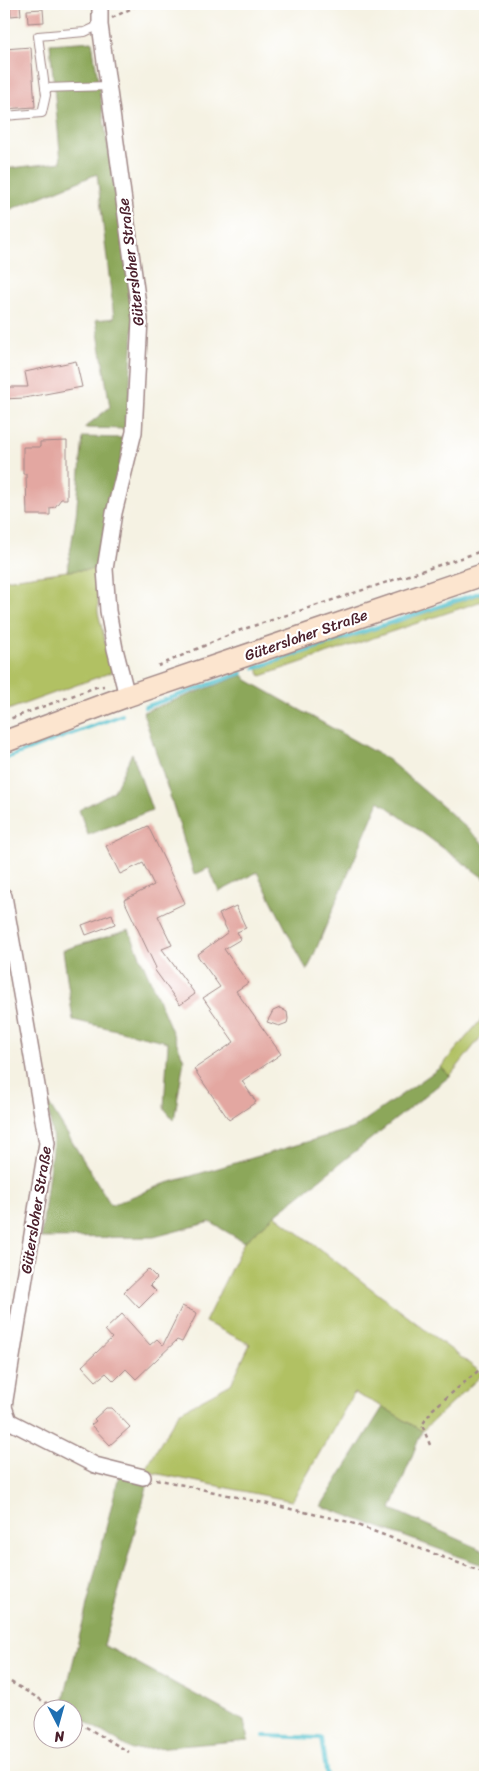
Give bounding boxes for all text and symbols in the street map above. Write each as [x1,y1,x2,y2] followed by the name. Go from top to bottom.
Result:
[110,196,152,327] street label: Gütersloher Straße
[241,602,371,668] street label: Gütersloher Straße
[13,1144,59,1276] street label: Gütersloher Straße
[32,1698,82,1748] north arrow
[53,1723,66,1749] text: N

